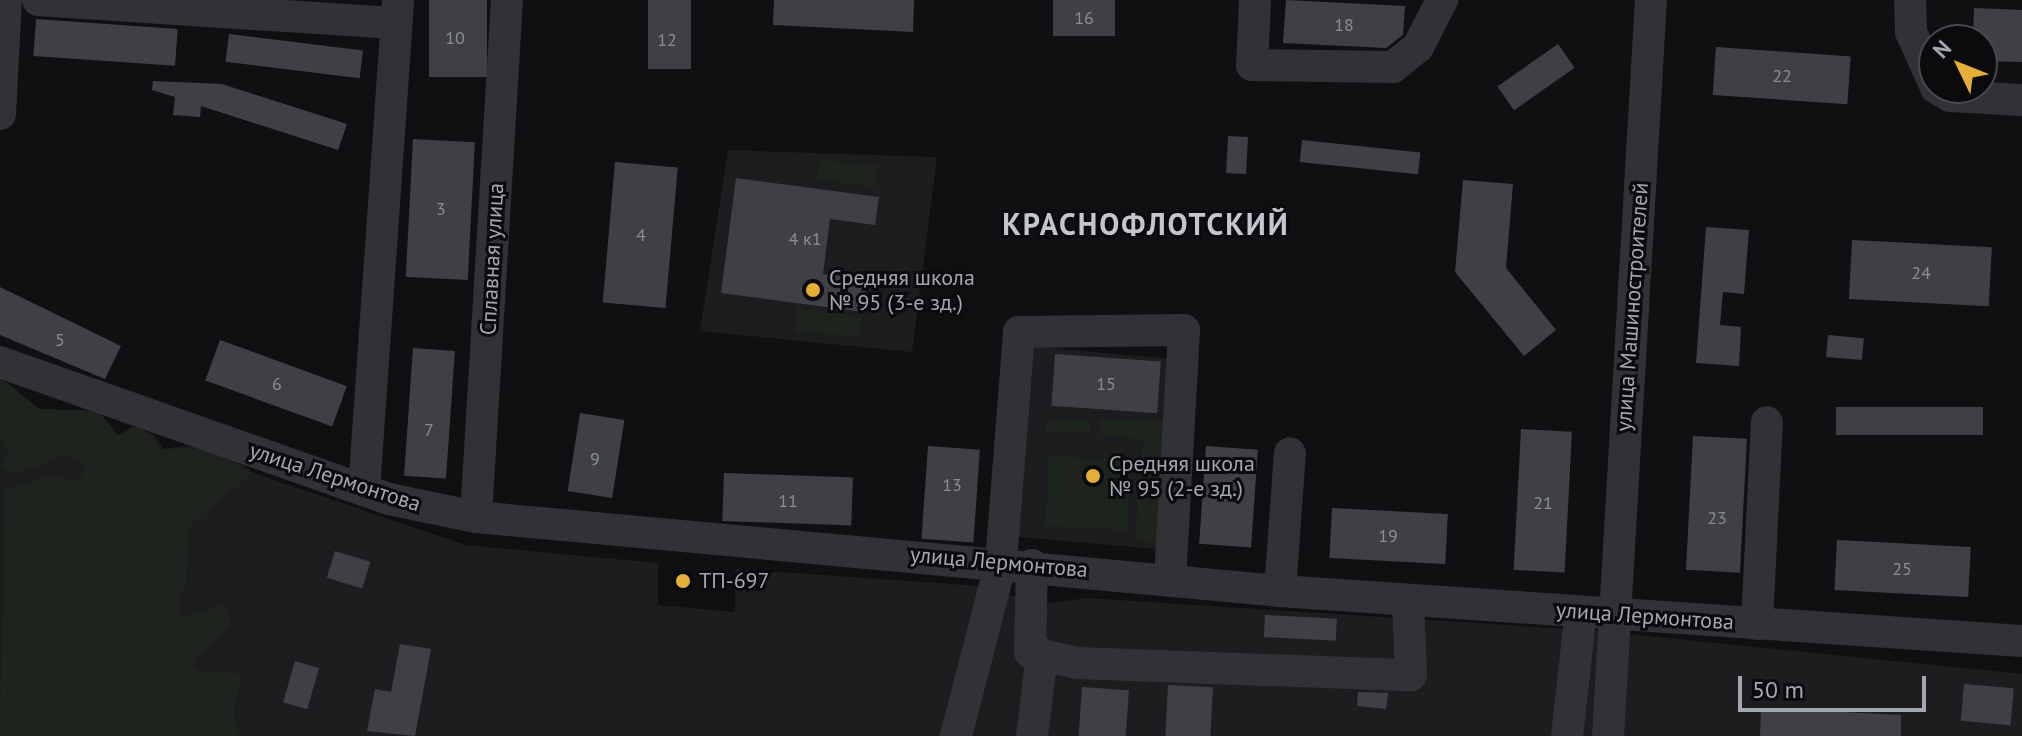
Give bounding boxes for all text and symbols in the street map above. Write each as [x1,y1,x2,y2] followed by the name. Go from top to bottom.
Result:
[1074,7,1094,29] house number: 16
[1334,14,1354,36] house number: 18
[1918,24,1998,104] north arrow
[445,27,465,49] house number: 10
[657,29,677,51] house number: 12
[1927,34,1957,64] text: N
[1772,65,1792,87] house number: 22
[475,182,509,336] street label: Сплавная улица
[1610,182,1654,432] street label: улица Машиностроителей
[436,198,446,220] house number: 3
[1002,206,1290,242] district label: КРАСНОФЛОТСКИЙ
[636,224,646,246] house number: 4
[788,228,822,250] house number: 4 к1
[1911,262,1931,284] house number: 24
[829,264,975,316] place label: Средняя школа № 95 (3-е зд.)
[804,281,822,299] marker: Средняя школа № 95 (3-е зд.)
[55,329,65,351] house number: 5
[272,373,282,395] house number: 6
[1096,373,1116,395] house number: 15
[424,419,434,441] house number: 7
[246,437,424,517] street label: улица Лермонтова
[590,448,600,470] house number: 9
[1109,450,1255,502] place label: Средняя школа № 95 (2-е зд.)
[1084,467,1102,485] marker: Средняя школа № 95 (2-е зд.)
[942,474,962,496] house number: 13
[778,490,798,512] house number: 11
[1533,492,1553,514] house number: 21
[1707,507,1727,529] house number: 23
[1378,525,1398,547] house number: 19
[909,541,1089,583] street label: улица Лермонтова
[1892,558,1912,580] house number: 25
[699,568,770,594] place label: ТП-697
[674,572,692,590] marker: ТП-697
[1555,597,1735,635] street label: улица Лермонтова
[1742,660,1930,710] scale bar
[1752,674,1804,705] text: 50 m

